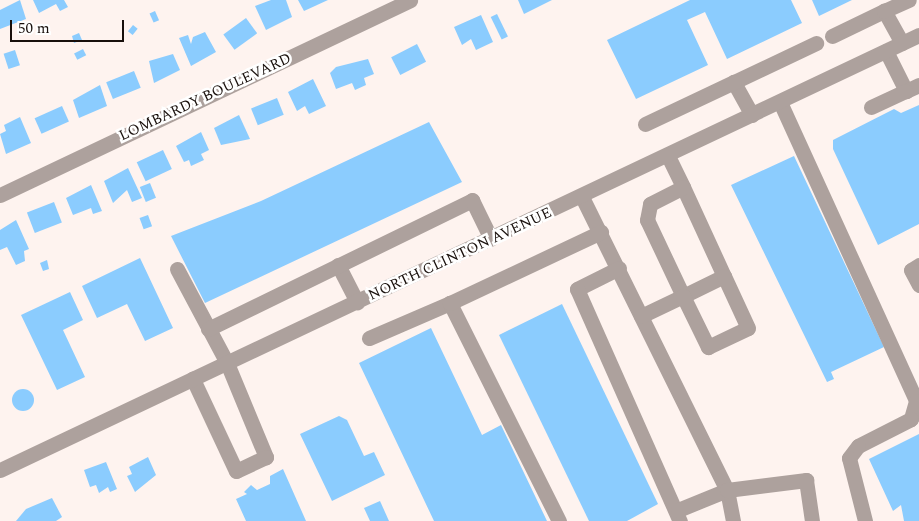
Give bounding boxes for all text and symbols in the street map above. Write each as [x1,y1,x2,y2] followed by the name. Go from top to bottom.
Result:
[12,10,126,42] scale bar
[18,17,50,40] text: 50 m
[116,49,294,145] street label: LOMBARDY BOULEVARD
[365,203,555,305] street label: NORTH CLINTON AVENUE

